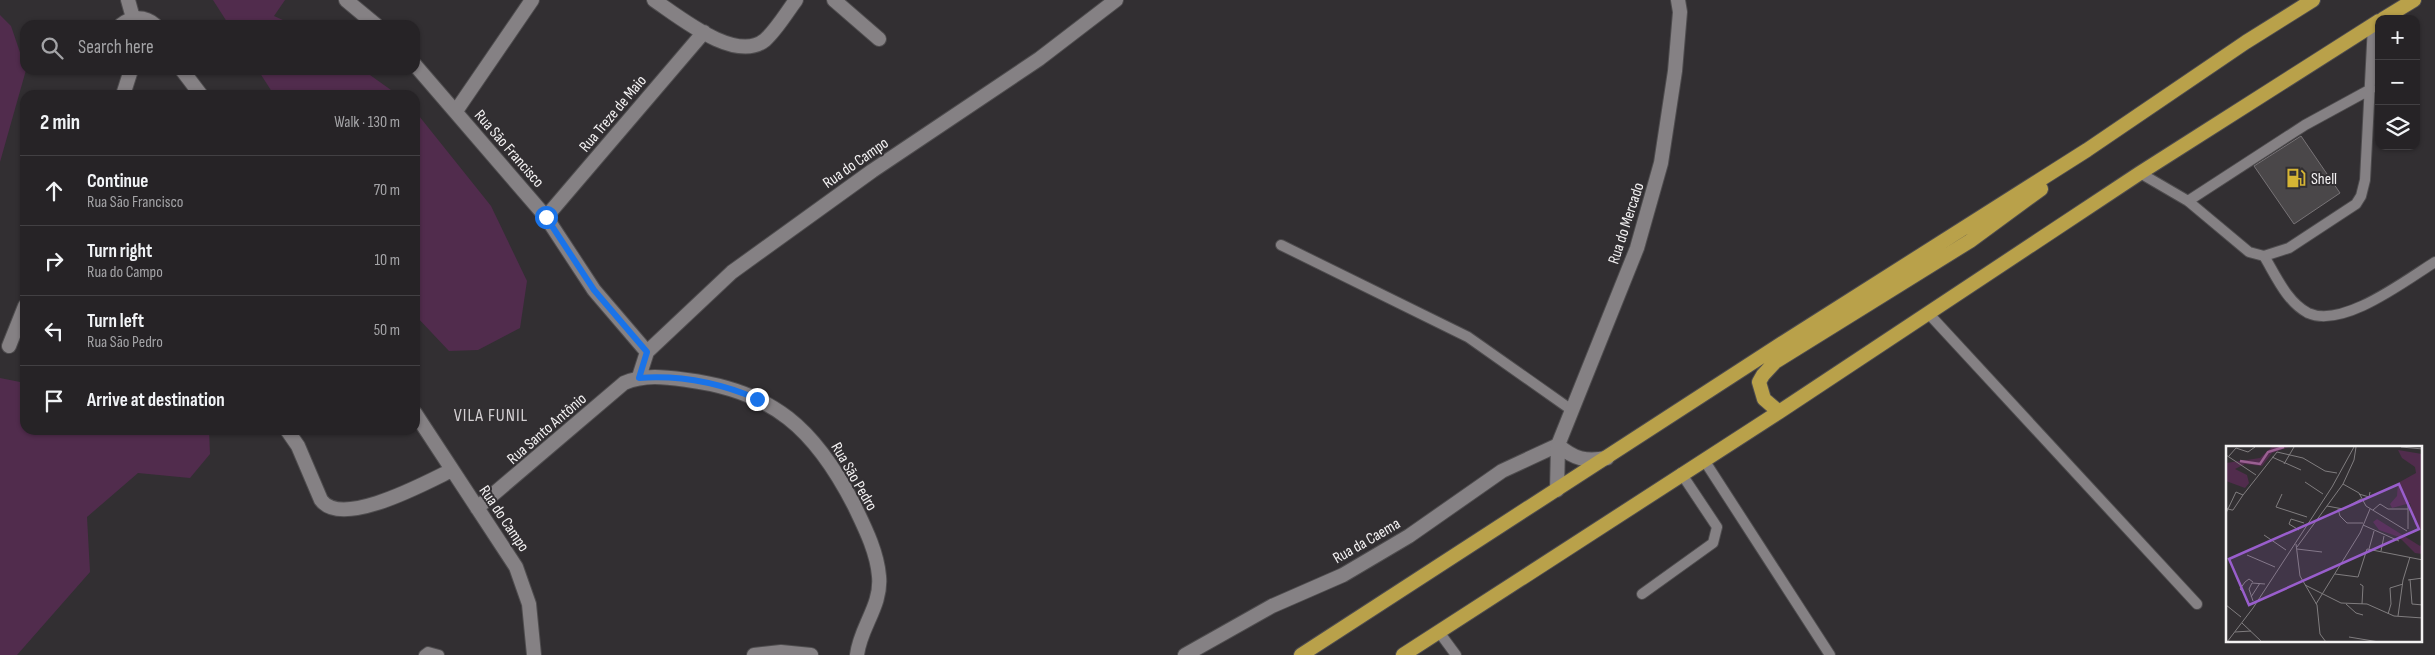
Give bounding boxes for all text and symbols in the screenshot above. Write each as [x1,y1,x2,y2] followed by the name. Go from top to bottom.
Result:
[2375,15,2420,150] map controls
[2375,15,2420,60] button: +
[20,20,420,75] search box
[38,34,66,62] icon: search
[78,36,154,59] text: Search here
[2375,60,2420,105] button: −
[576,72,651,156] street label: Rua Treze de Maio
[2375,105,2420,150] button: layers
[470,106,548,192] street label: Rua São Francisco
[40,110,80,135] text: 2 min
[334,113,400,132] text: Walk · 130 m
[819,134,892,193] street label: Rua do Campo
[2285,167,2307,189] fuel station icon: Shell
[87,170,148,193] text: Continue
[2311,170,2337,189] place label: Shell
[40,177,68,205] icon: ahead
[1604,180,1649,267] street label: Rua do Mercado
[374,181,400,200] text: 70 m
[87,193,183,212] text: Rua São Francisco
[535,206,558,229] route start
[87,240,152,263] text: Turn right
[40,247,68,275] icon: right
[374,251,400,270] text: 10 m
[87,263,163,282] text: Rua do Campo
[87,310,144,333] text: Turn left
[40,317,68,345] icon: left
[374,321,400,340] text: 50 m
[87,333,163,352] text: Rua São Pedro
[40,387,68,415] icon: arrive
[746,388,769,411] route end
[87,389,225,412] text: Arrive at destination
[504,390,590,469] street label: Rua Santo Antônio
[454,405,528,426] district label: VILA FUNIL
[827,439,881,514] street label: Rua São Pedro
[2226,446,2422,642] inset map
[475,482,533,556] street label: Rua do Campo
[1330,514,1404,568] street label: Rua da Caema

